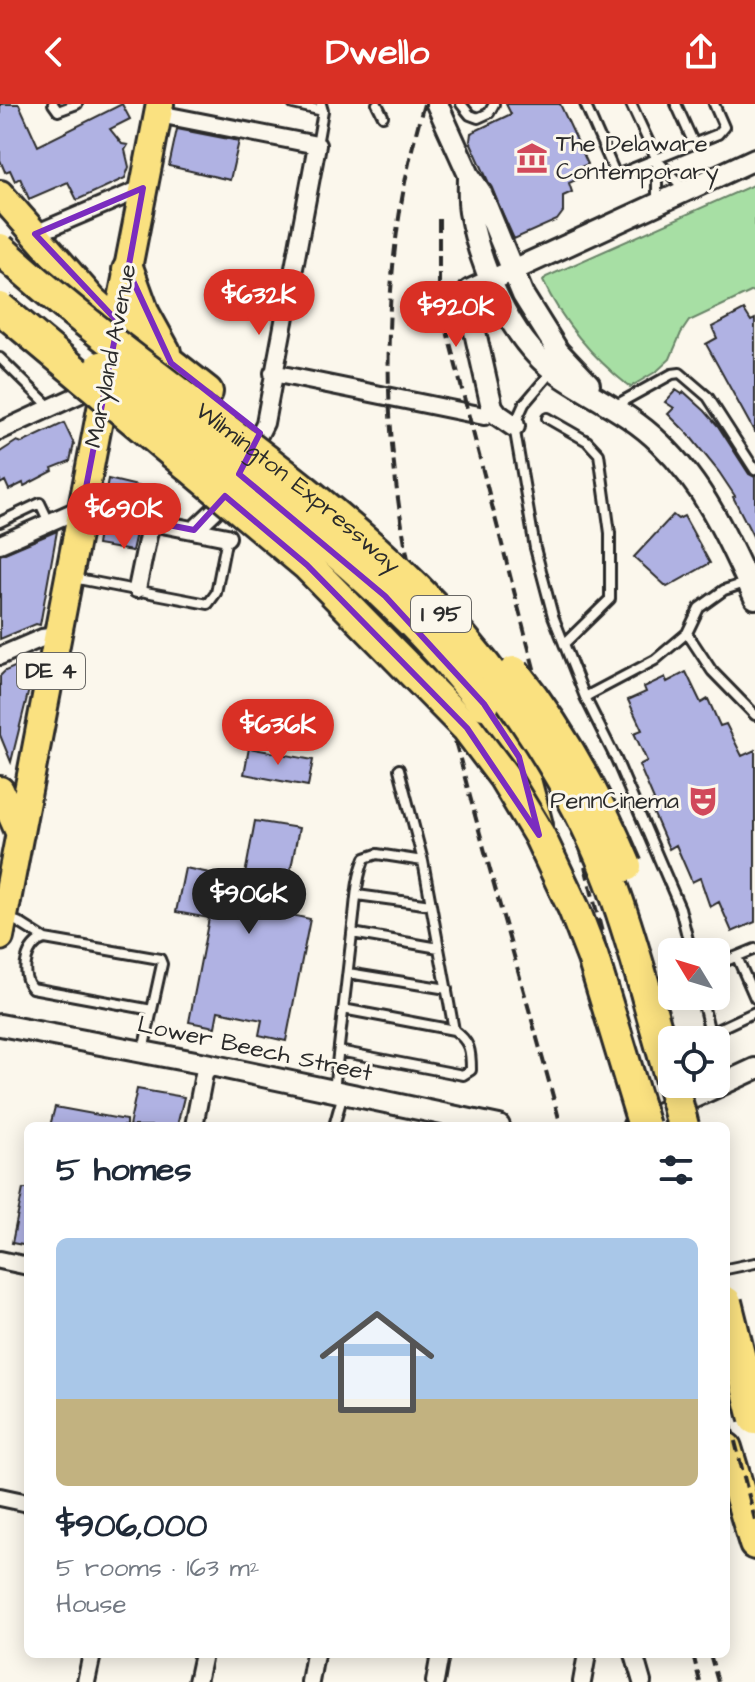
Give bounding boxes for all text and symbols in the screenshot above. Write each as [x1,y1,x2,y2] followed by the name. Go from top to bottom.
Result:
[326,27,429,78] text: Dwello
[32,30,76,74] icon: back
[679,30,723,74] icon: share
[556,127,719,190] place label: The Delaware Contemporary
[515,141,549,175] museum icon: The Delaware Contemporary
[77,261,146,451] street label: Maryland Avenue
[203,269,315,337] pin: $632K
[222,277,296,313] text: $632K
[400,281,512,349] pin: $920K
[418,289,494,325] text: $920K
[188,395,408,582] street label: Wilmington Expressway
[68,483,180,551] pin: $690K
[85,491,163,527] text: $690K
[411,596,471,632] road number: I 95
[17,653,85,689] road number: DE 4
[222,699,334,767] pin: $636K
[240,707,316,743] text: $636K
[550,784,679,818] place label: PennCinema
[686,784,720,818] theatre icon: PennCinema
[193,868,305,936] pin: $906K
[210,876,288,912] text: $906K
[658,938,730,1010] north arrow
[658,938,730,1098] map controls
[135,1008,376,1091] street label: Lower Beech Street
[658,1026,730,1098] button: locate
[56,1146,192,1194] text: 5 homes
[654,1148,698,1192] icon: filters
[305,1290,449,1434] icon: home
[56,1502,207,1550] text: $906,000
[56,1550,259,1586] text: 5 rooms · 163 m²
[56,1586,127,1622] text: House

